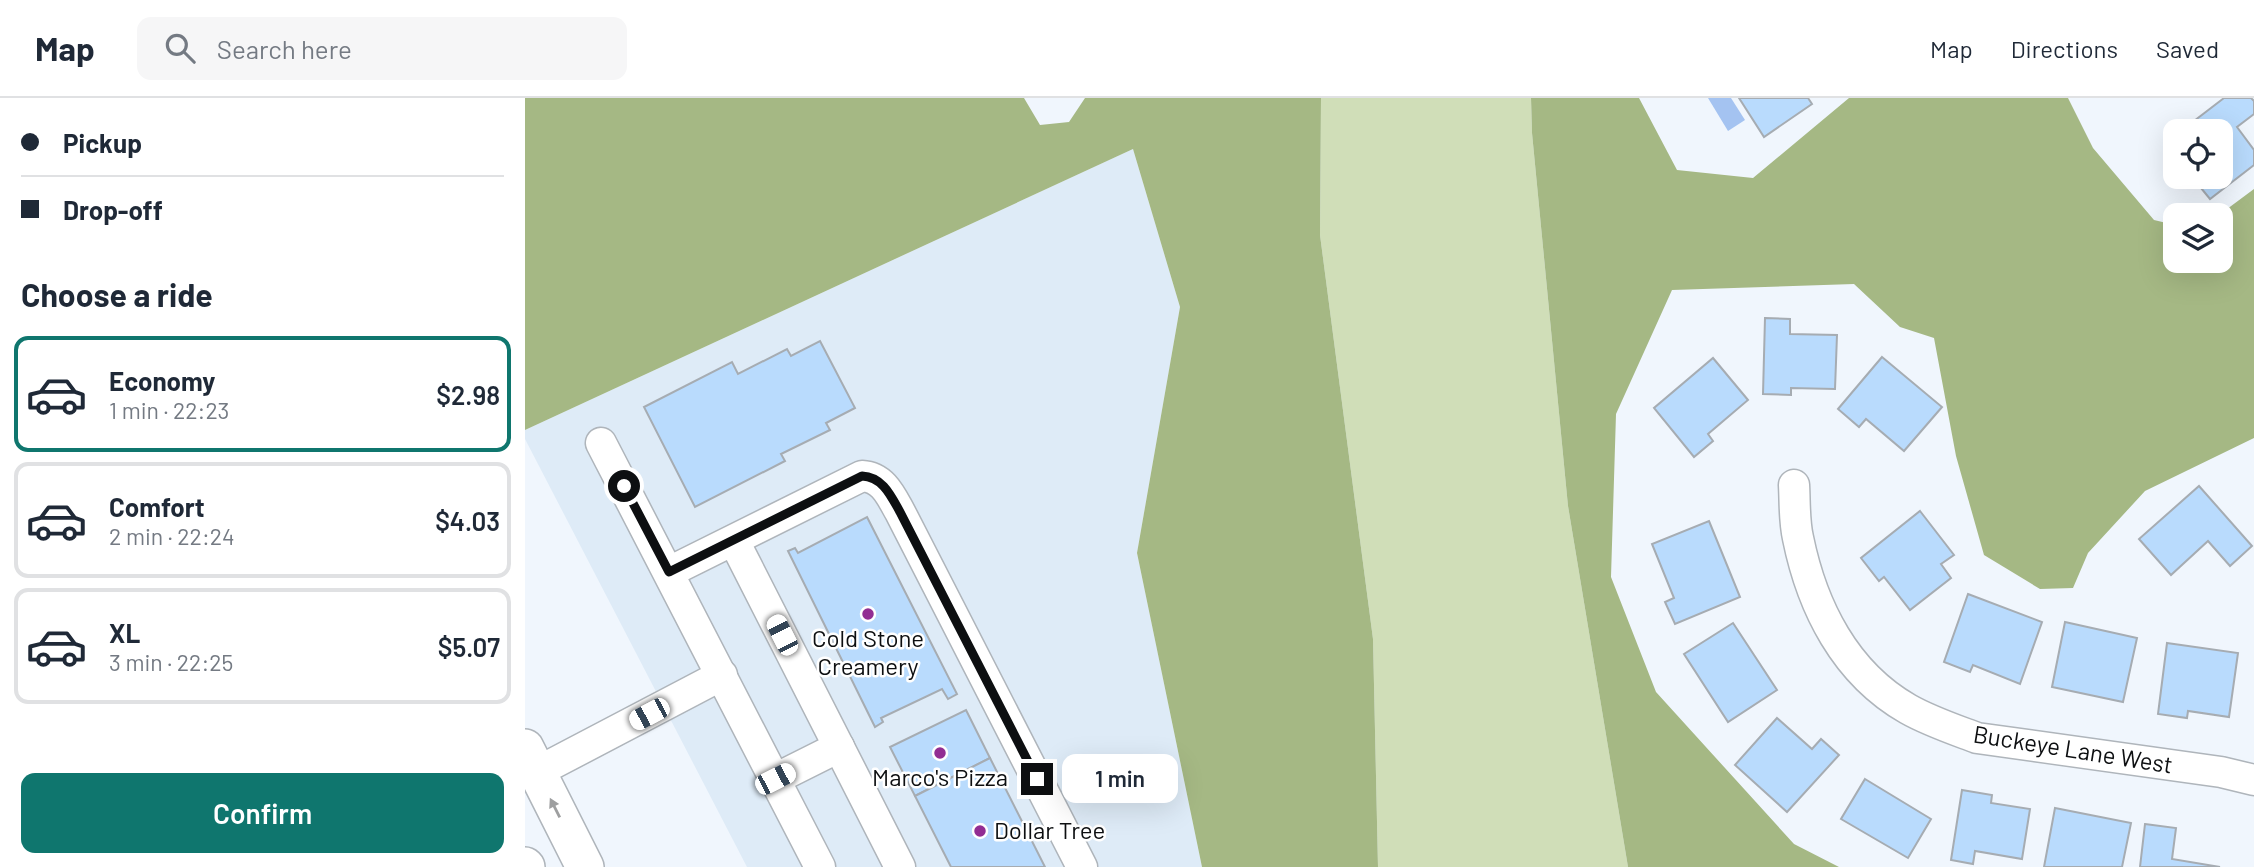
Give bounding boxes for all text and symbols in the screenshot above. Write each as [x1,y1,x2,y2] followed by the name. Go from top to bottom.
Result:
[137,17,627,80] search box
[35,28,95,68] text: Map
[161,29,199,67] icon: search
[217,33,352,64] text: Search here
[1930,34,1973,63] text: Map
[2011,34,2118,63] text: Directions
[2156,34,2219,63] text: Saved
[2163,119,2233,273] map controls
[2163,119,2233,189] button: locate
[63,127,142,158] text: Pickup
[63,194,163,225] text: Drop-off
[2163,203,2233,273] button: layers
[21,275,213,313] text: Choose a ride
[25,363,88,426] icon: car
[109,365,215,396] text: Economy
[436,379,500,410] text: $2.98
[109,396,229,424] text: 1 min · 22:23
[608,470,640,502] route start
[25,489,88,552] icon: car
[109,491,205,522] text: Comfort
[435,505,500,536] text: $4.03
[109,522,235,550] text: 2 min · 22:24
[860,606,876,622] marker: Cold Stone Creamery
[764,612,801,658] car
[25,615,88,678] icon: car
[109,617,140,648] text: XL
[812,623,924,680] place label: Cold Stone Creamery
[438,631,500,662] text: $5.07
[109,648,233,676] text: 3 min · 22:25
[626,695,673,733] car
[1972,718,2175,779] street label: Buckeye Lane West
[932,745,948,761] marker: Marco's Pizza
[1061,754,1177,804] callout: 1 min
[752,760,799,798] car
[872,762,1008,791] place label: Marco's Pizza
[1021,763,1053,795] route end
[1095,764,1145,792] text: 1 min
[21,773,504,853] button: Confirm
[549,798,560,818] one-way arrow
[994,815,1105,844] place label: Dollar Tree
[972,823,988,839] marker: Dollar Tree

